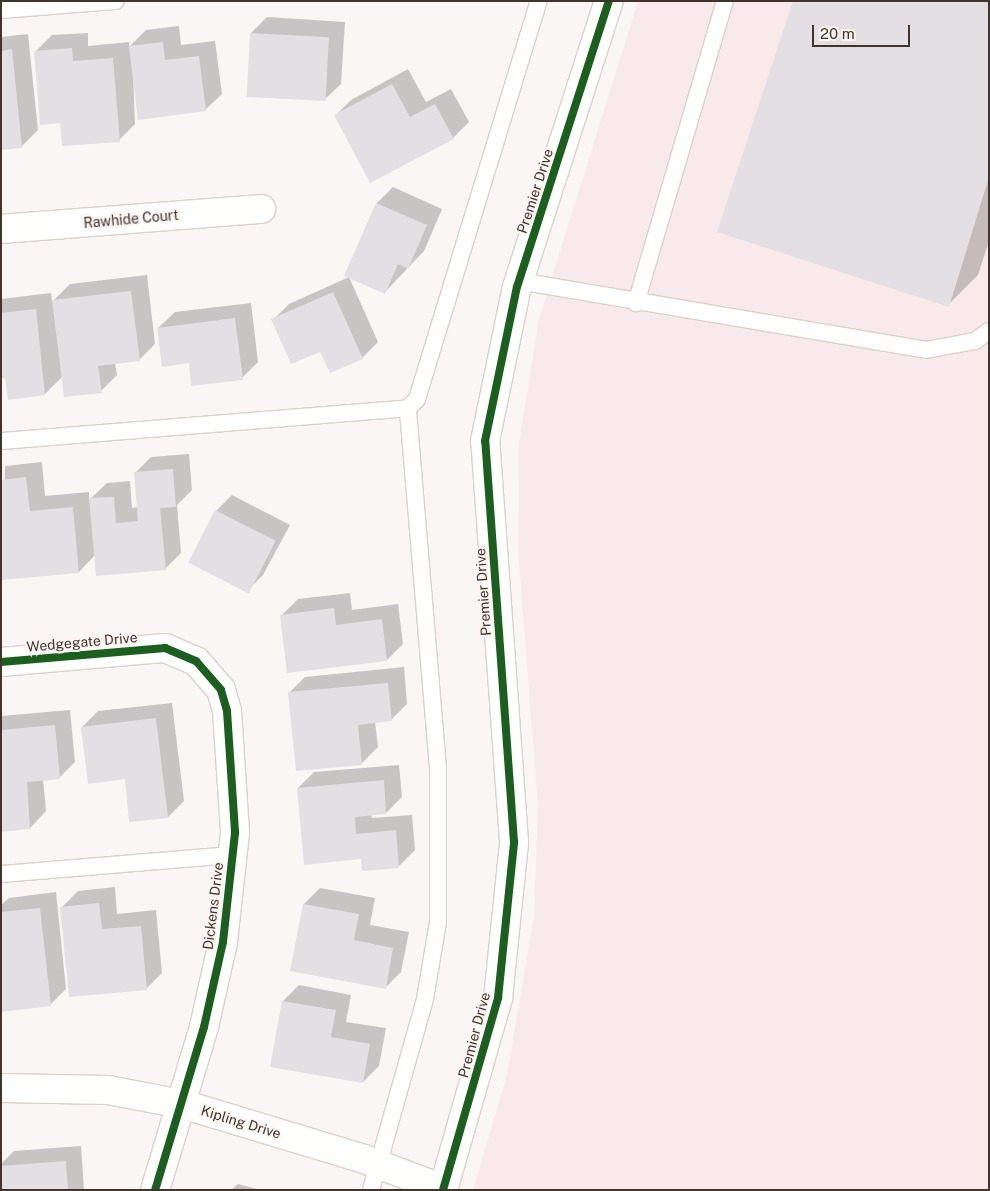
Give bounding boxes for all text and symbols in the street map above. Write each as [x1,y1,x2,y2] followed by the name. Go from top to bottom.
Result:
[815,15,912,47] scale bar
[820,25,855,42] text: 20 m
[513,147,557,235] street label: Premier Drive
[83,206,179,232] street label: Rawhide Court
[472,547,494,637] street label: Premier Drive
[26,629,138,655] street label: Wedgegate Drive
[199,861,227,951] street label: Dickens Drive
[454,990,494,1080] street label: Premier Drive
[199,1102,283,1142] street label: Kipling Drive

